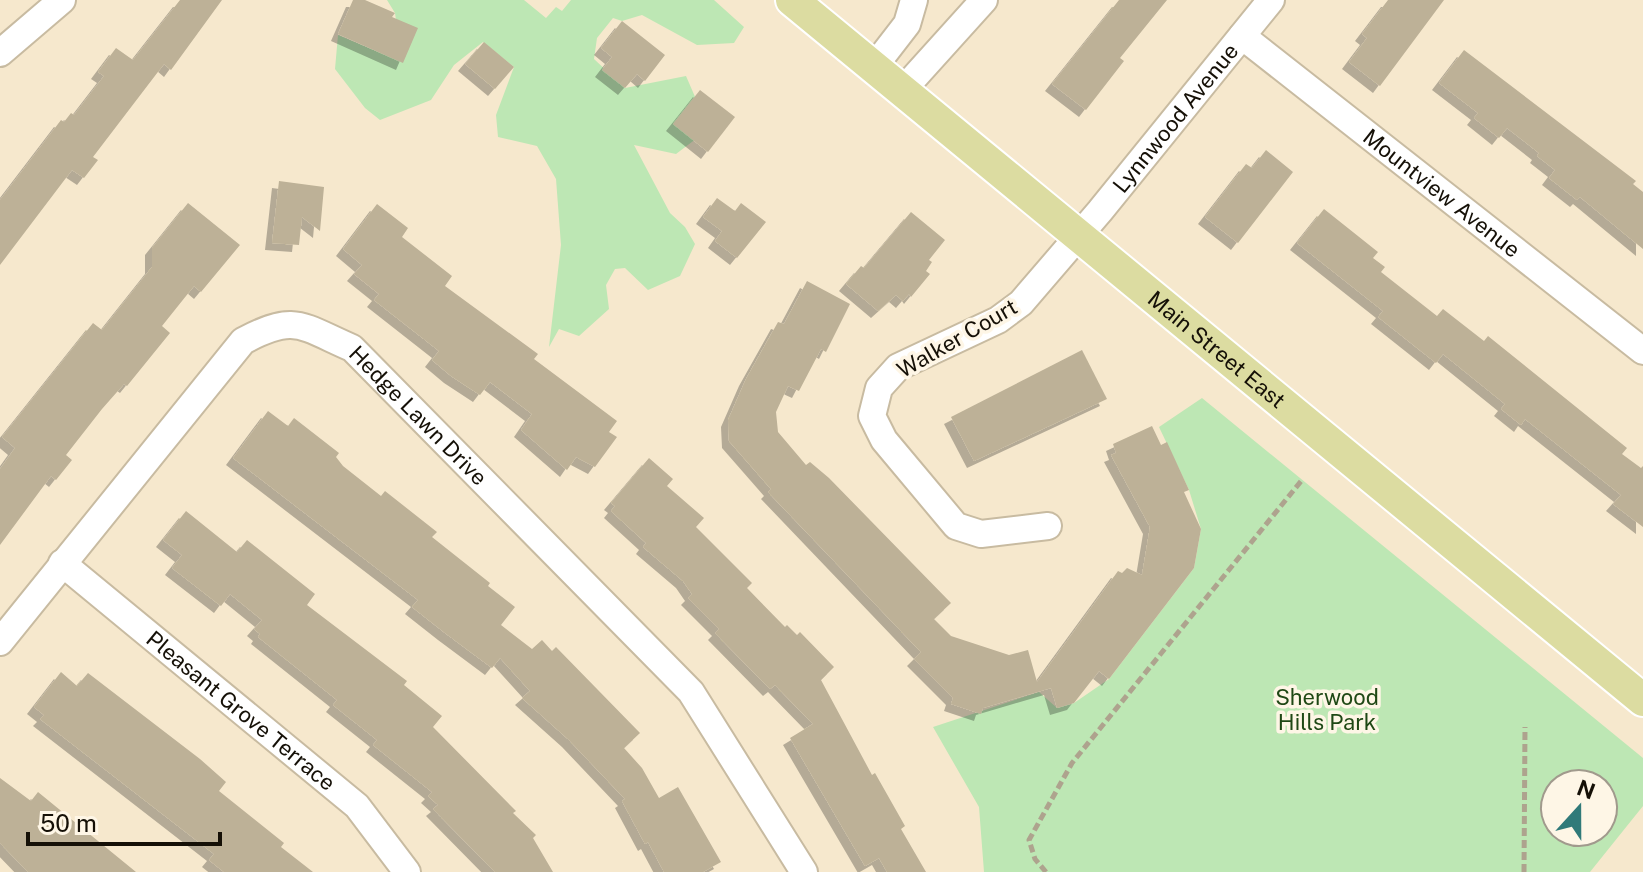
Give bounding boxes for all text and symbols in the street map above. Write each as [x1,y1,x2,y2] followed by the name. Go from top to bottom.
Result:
[1107,38,1244,198] street label: Lynnwood Avenue
[1358,123,1525,263] street label: Mountview Avenue
[1143,285,1291,413] street label: Main Street East
[892,293,1022,383] street label: Walker Court
[344,340,493,490] street label: Hedge Lawn Drive
[141,625,341,796] street label: Pleasant Grove Terrace
[1275,684,1379,735] park label: Sherwood Hills Park
[1539,768,1619,848] north arrow
[1573,774,1599,805] text: N
[28,796,220,846] scale bar
[40,809,97,837] text: 50 m

